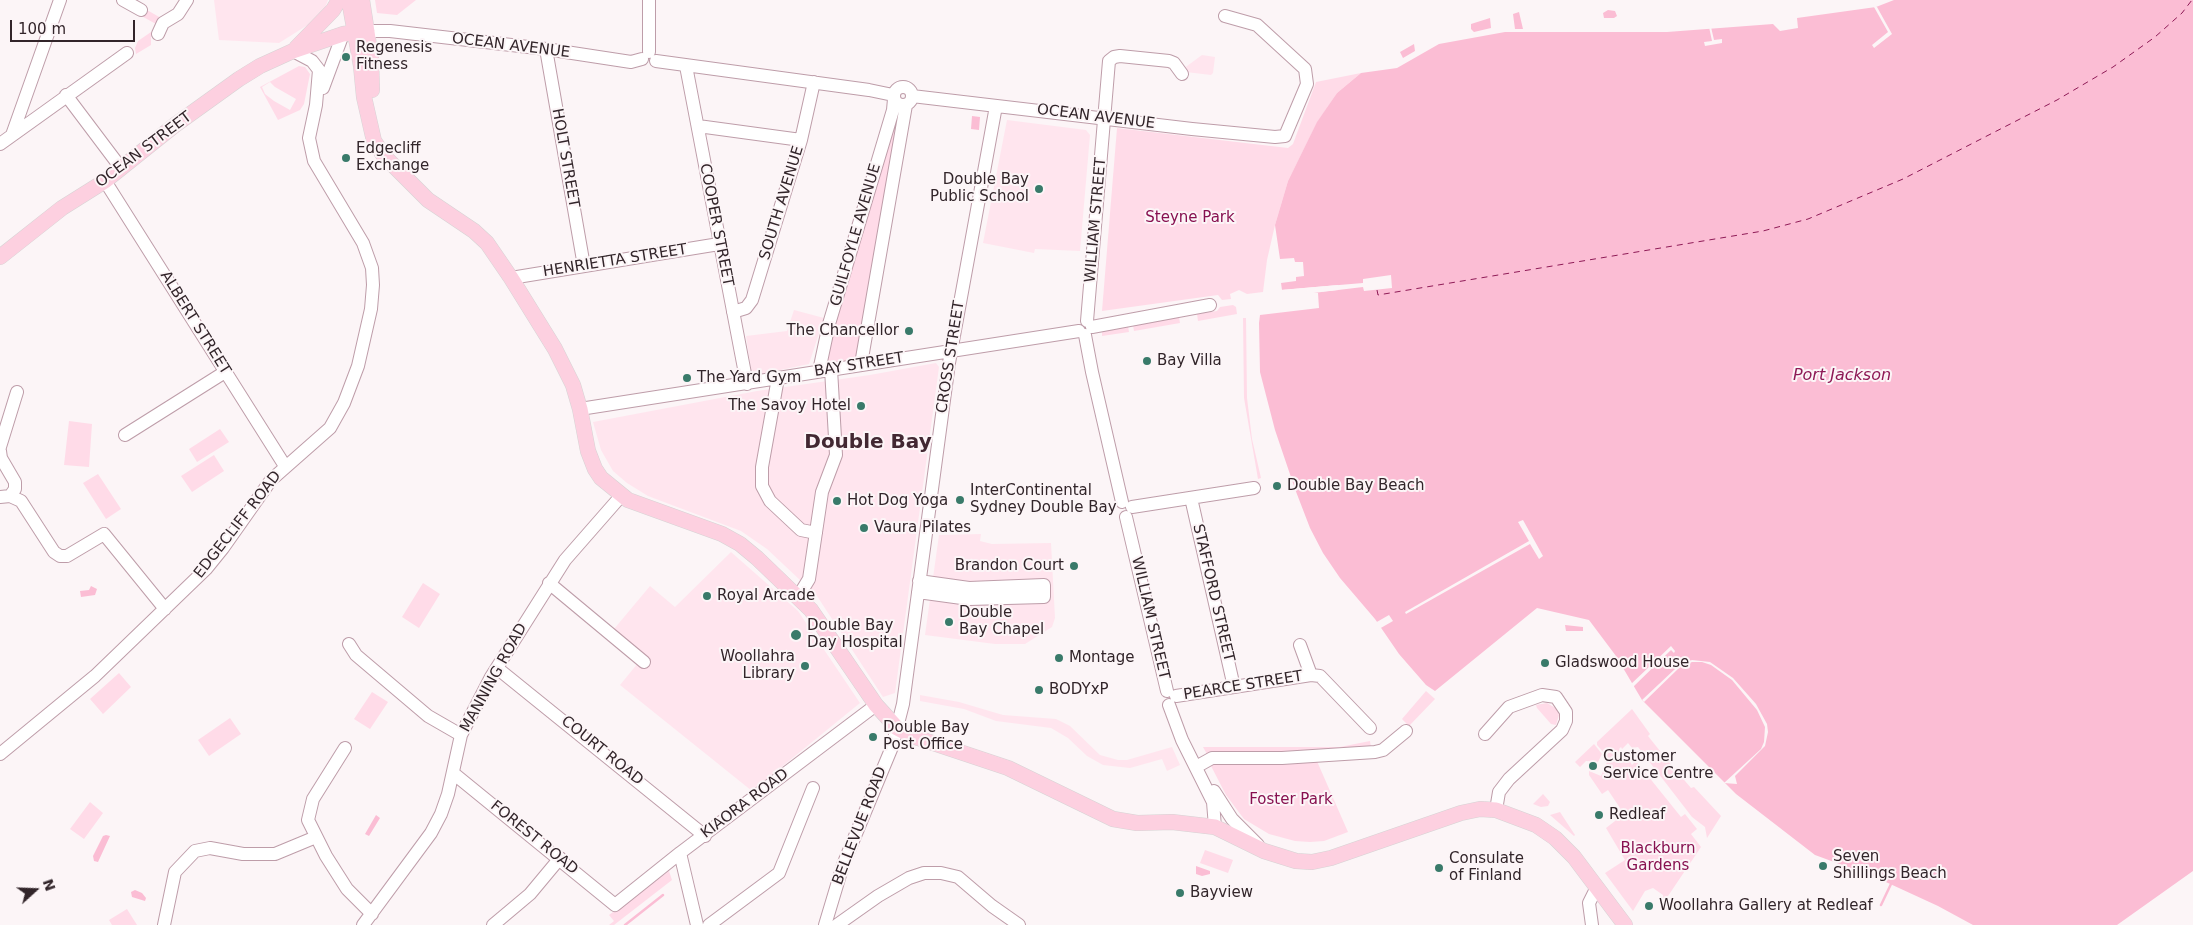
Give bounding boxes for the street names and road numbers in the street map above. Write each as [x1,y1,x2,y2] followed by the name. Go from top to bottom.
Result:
[451,30,571,62] street label: OCEAN AVENUE
[1036,101,1156,133] street label: OCEAN AVENUE
[547,107,583,209] street label: HOLT STREET
[93,108,195,192] street label: OCEAN STREET
[756,144,808,262] street label: SOUTH AVENUE
[1082,157,1110,283] street label: WILLIAM STREET
[695,162,737,288] street label: COOPER STREET
[827,162,885,308] street label: GUILFOYLE AVENUE
[542,241,688,281] street label: HENRIETTA STREET
[156,268,234,378] street label: ALBERT STREET
[933,299,969,415] street label: CROSS STREET
[813,349,905,381] street label: BAY STREET
[191,468,285,582] street label: EDGECLIFF ROAD
[1188,522,1238,664] street label: STAFFORD STREET
[1127,555,1173,681] street label: WILLIAM STREET
[457,621,531,735] street label: MANNING ROAD
[1182,668,1304,704] street label: PEARCE STREET
[557,712,647,790] street label: COURT ROAD
[829,764,891,888] street label: BELLEVUE ROAD
[698,765,792,843] street label: KIAORA ROAD
[487,797,581,879] street label: FOREST ROAD

